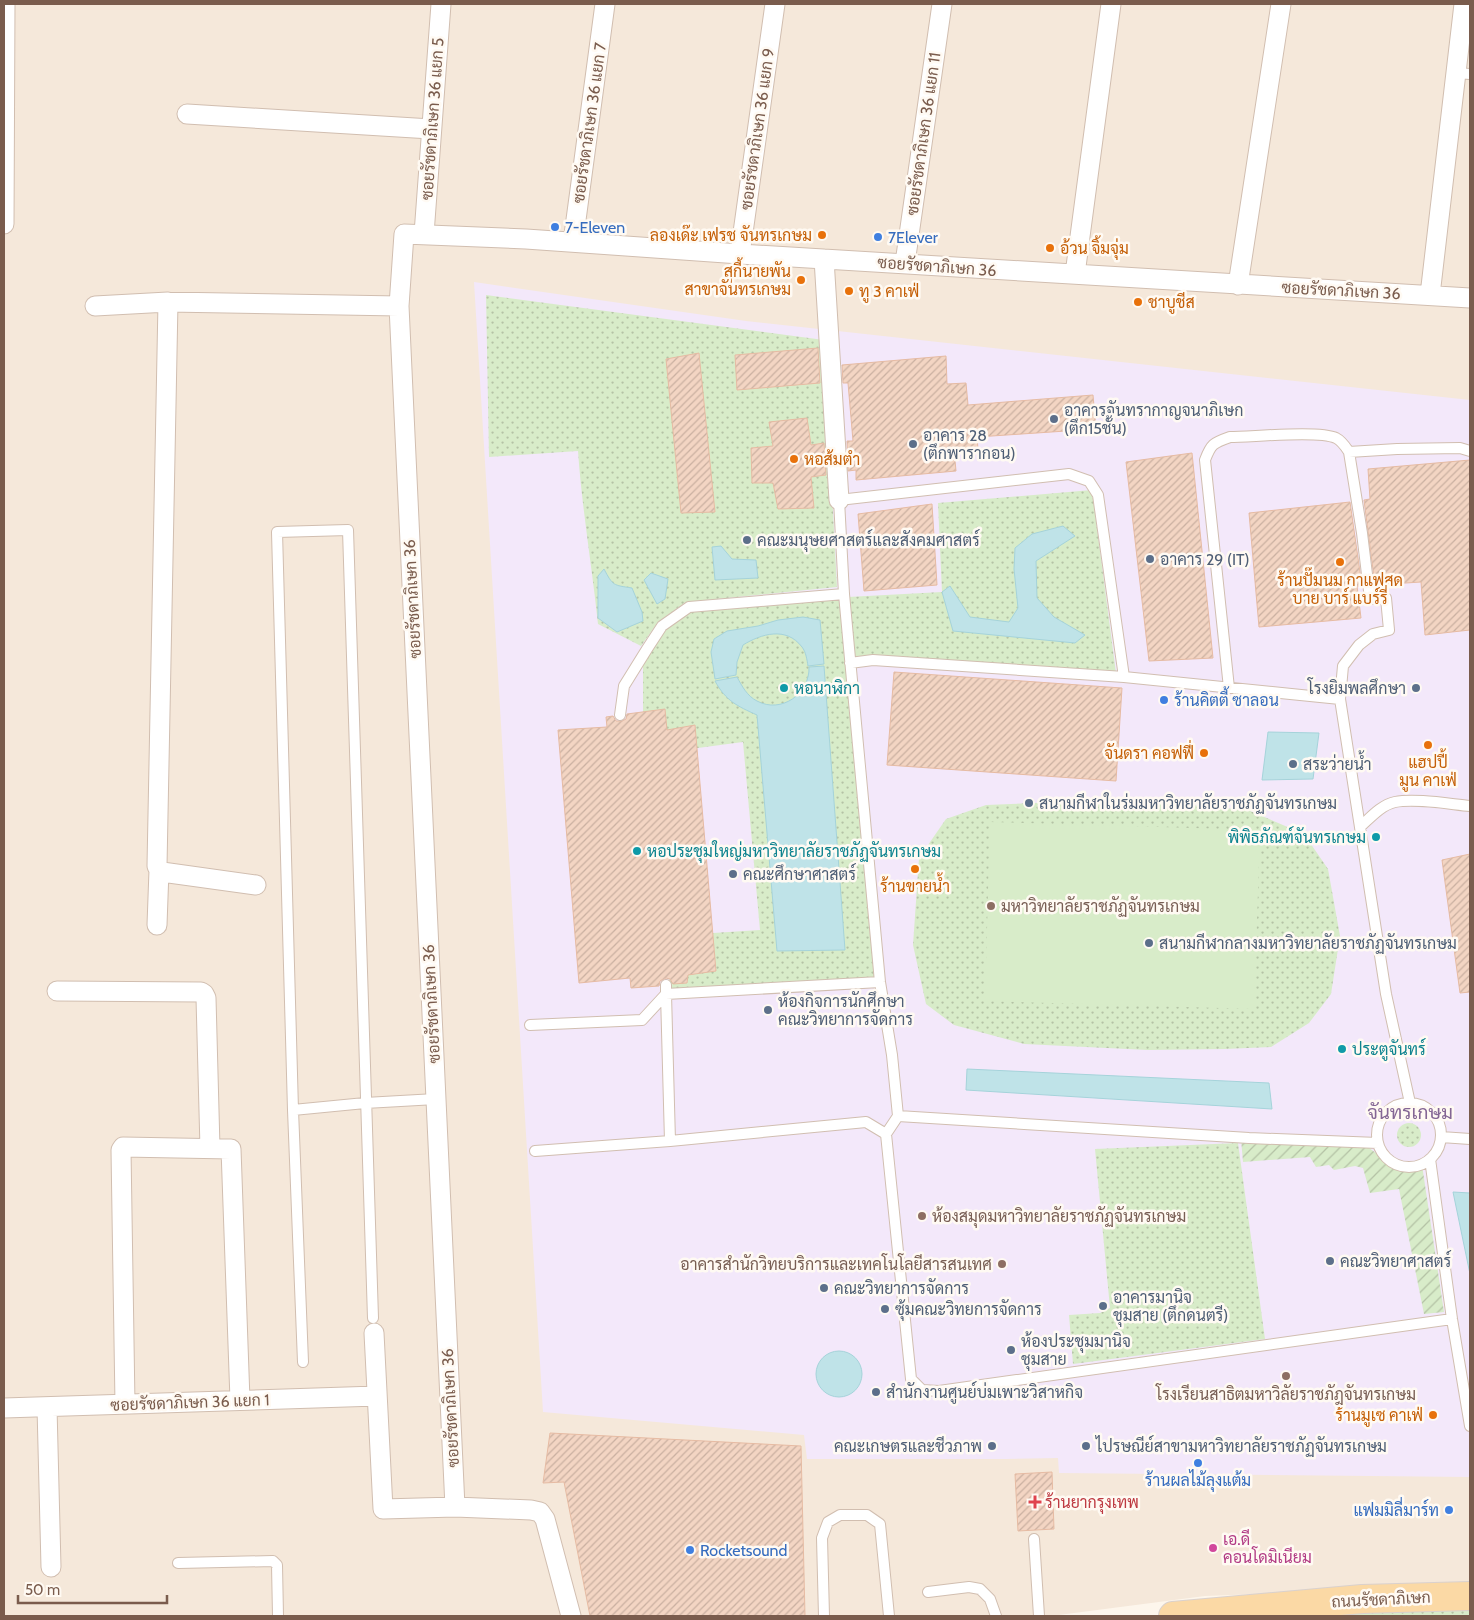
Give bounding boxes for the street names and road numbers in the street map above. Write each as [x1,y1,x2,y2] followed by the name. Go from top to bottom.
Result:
[416,37,448,201] street label: ซอยรัชดาภิเษก 36 แยก 5
[568,41,610,205] street label: ซอยรัชดาภิเษก 36 แยก 7
[736,47,778,211] street label: ซอยรัชดาภิเษก 36 แยก 9
[902,51,944,217] street label: ซอยรัชดาภิเษก 36 แยก 11
[877,252,997,280] street label: ซอยรัชดาภิเษก 36
[1281,277,1401,303] street label: ซอยรัชดาภิเษก 36
[399,539,425,659] street label: ซอยรัชดาภิเษก 36
[418,944,444,1064] street label: ซอยรัชดาภิเษก 36
[437,1348,463,1468] street label: ซอยรัชดาภิเษก 36
[110,1389,270,1415] street label: ซอยรัชดาภิเษก 36 แยก 1
[1331,1586,1431,1612] street label: ถนนรัชดาภิเษก

